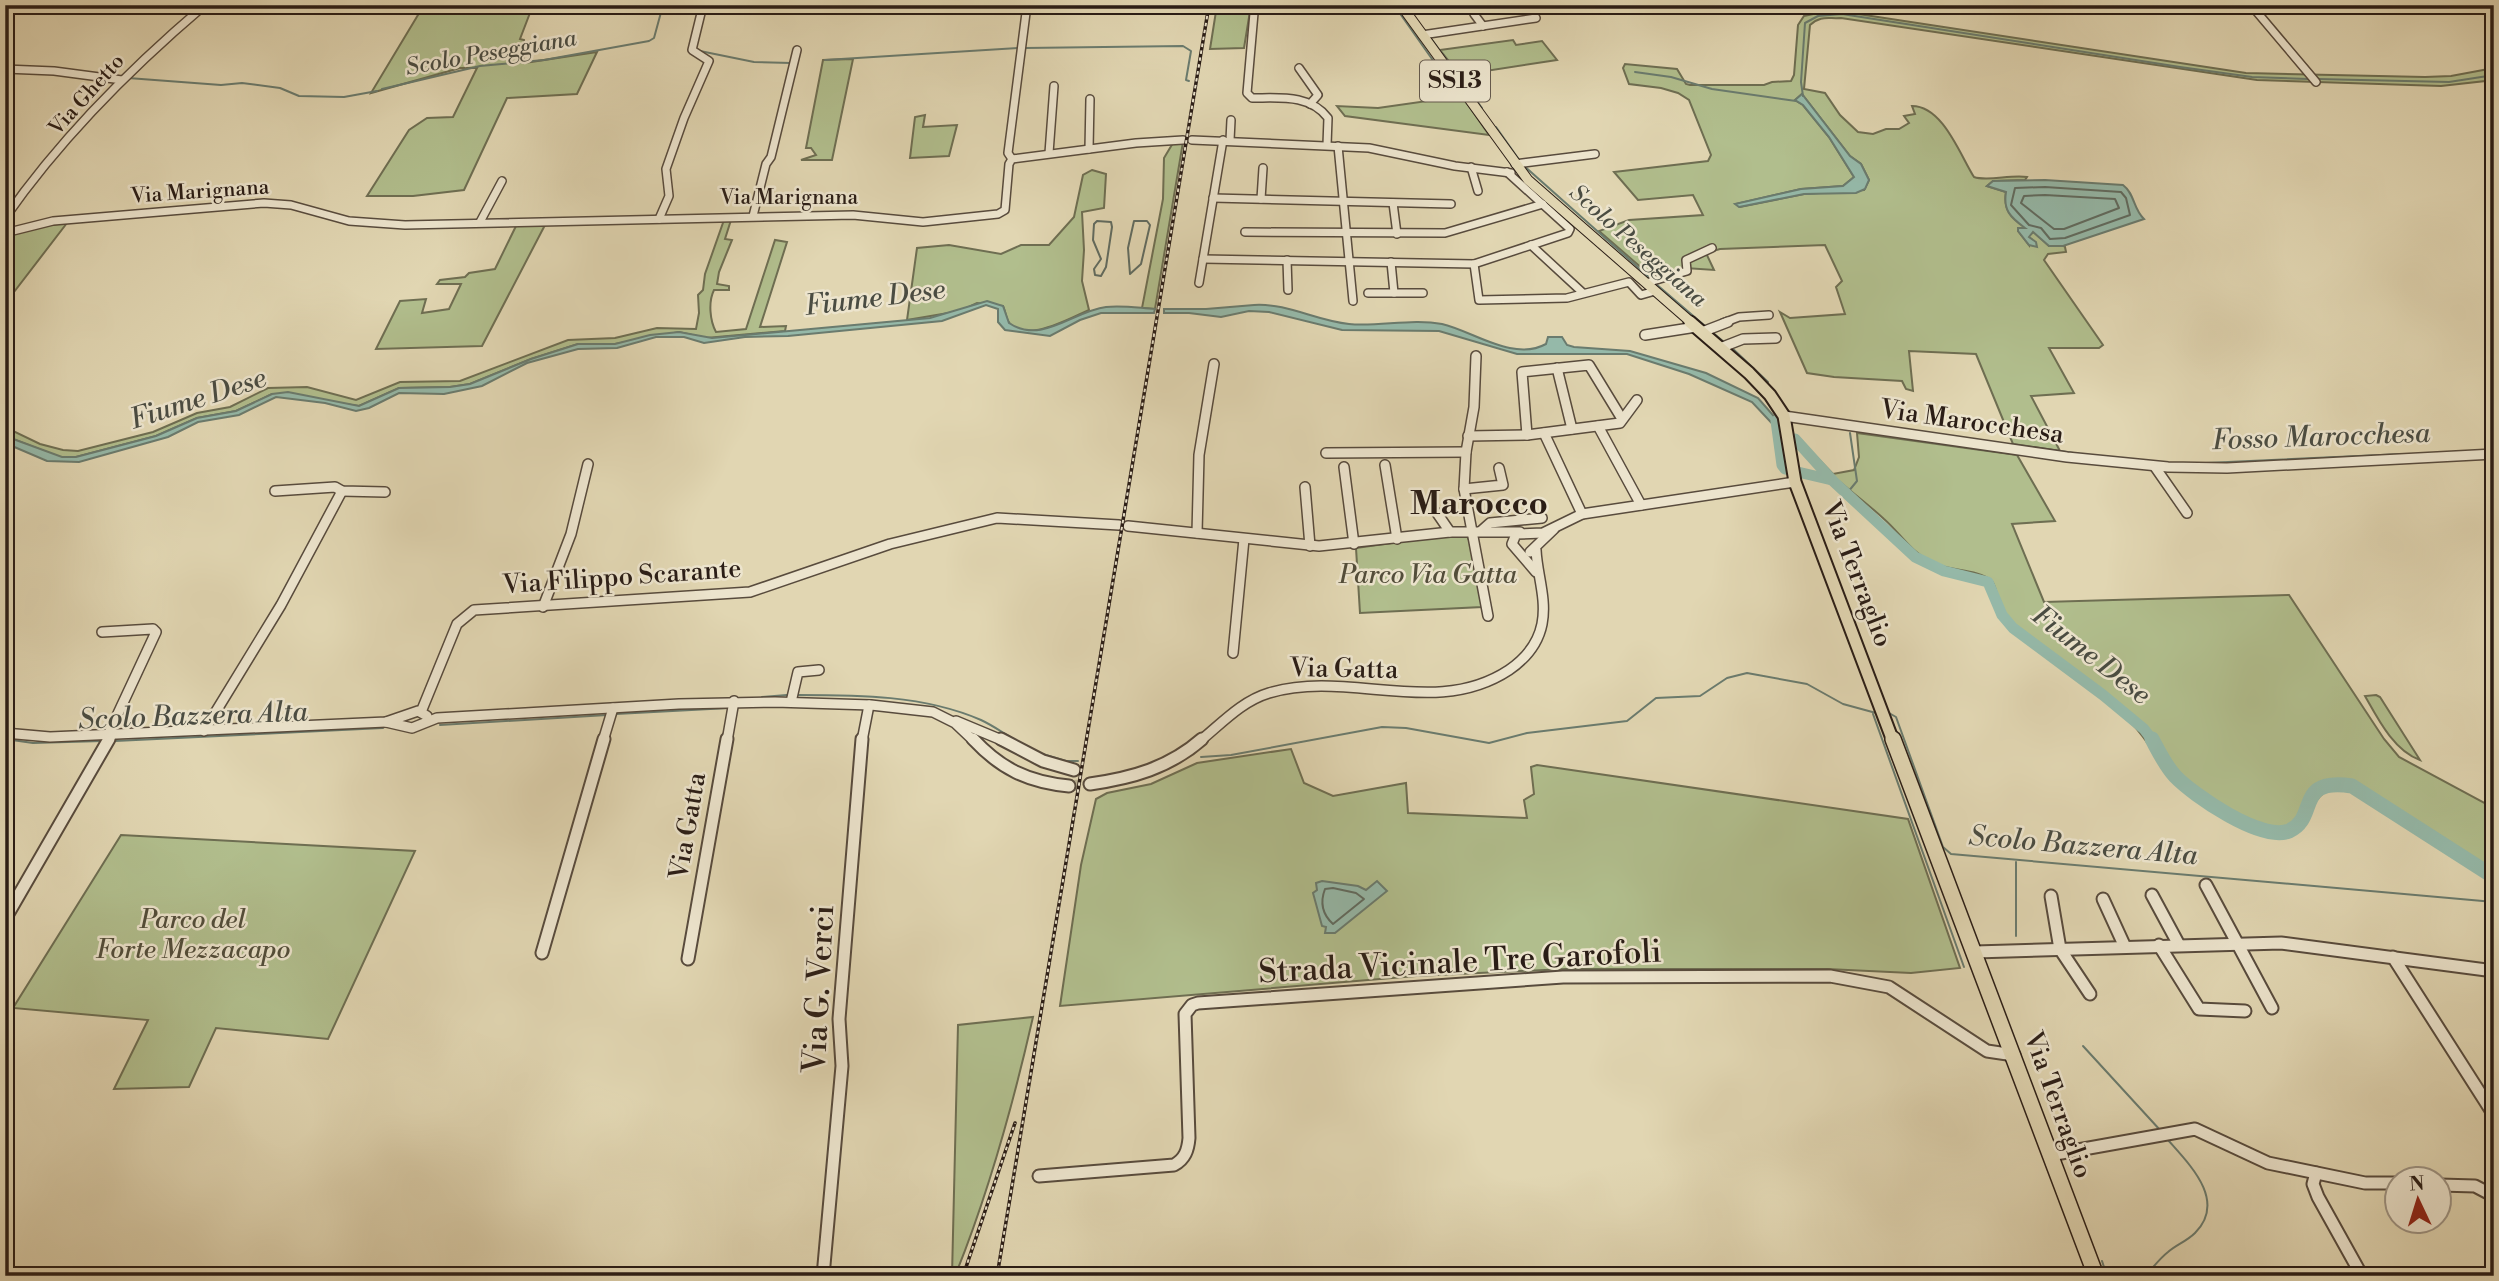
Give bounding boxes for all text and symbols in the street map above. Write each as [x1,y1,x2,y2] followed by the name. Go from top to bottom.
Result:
[403,24,579,82] water label: Scolo Peseggiana
[43,49,130,142] street label: Via Ghetto
[1420,60,1490,102] road number: SS13
[129,174,270,210] street label: Via Marignana
[1564,179,1713,313] water label: Scolo Peseggiana
[719,185,859,211] street label: Via Marignana
[803,272,947,324] water label: Fiume Dese
[125,360,271,438] water label: Fiume Dese
[1877,393,2067,451] street label: Via Marocchesa
[2211,416,2431,458] water label: Fosso Marocchesa
[1410,484,1548,525] district label: Marocco
[1814,496,1899,651] street label: Via Terraglio
[501,553,742,601] street label: Via Filippo Scarante
[1338,559,1518,591] park label: Parco Via Gatta
[2024,598,2158,712] water label: Fiume Dese
[1288,652,1399,686] street label: Via Gatta
[78,694,309,737] water label: Scolo Bazzera Alta
[663,769,713,883] street label: Via Gatta
[1967,819,2199,873] water label: Scolo Bazzera Alta
[96,904,290,966] park label: Parco del Forte Mezzacapo
[795,904,843,1075] street label: Via G. Verci
[1257,931,1663,993] street label: Strada Vicinale Tre Garofoli
[2016,1026,2099,1183] street label: Via Terraglio
[2384,1166,2454,1236] north arrow
[2409,1172,2425,1197] text: N

